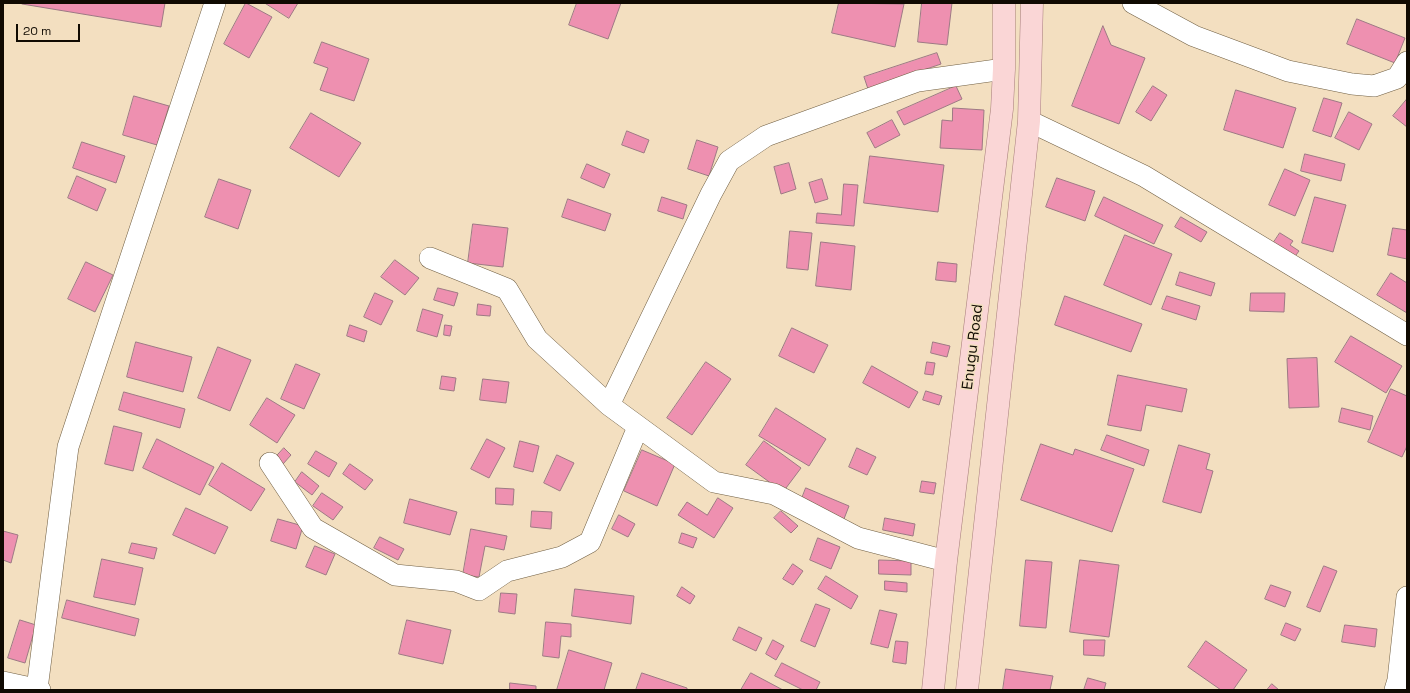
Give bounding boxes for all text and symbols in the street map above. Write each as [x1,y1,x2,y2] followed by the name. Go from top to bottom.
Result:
[18,16,82,42] scale bar
[23,23,51,39] text: 20 m
[959,303,987,391] street label: Enugu Road

